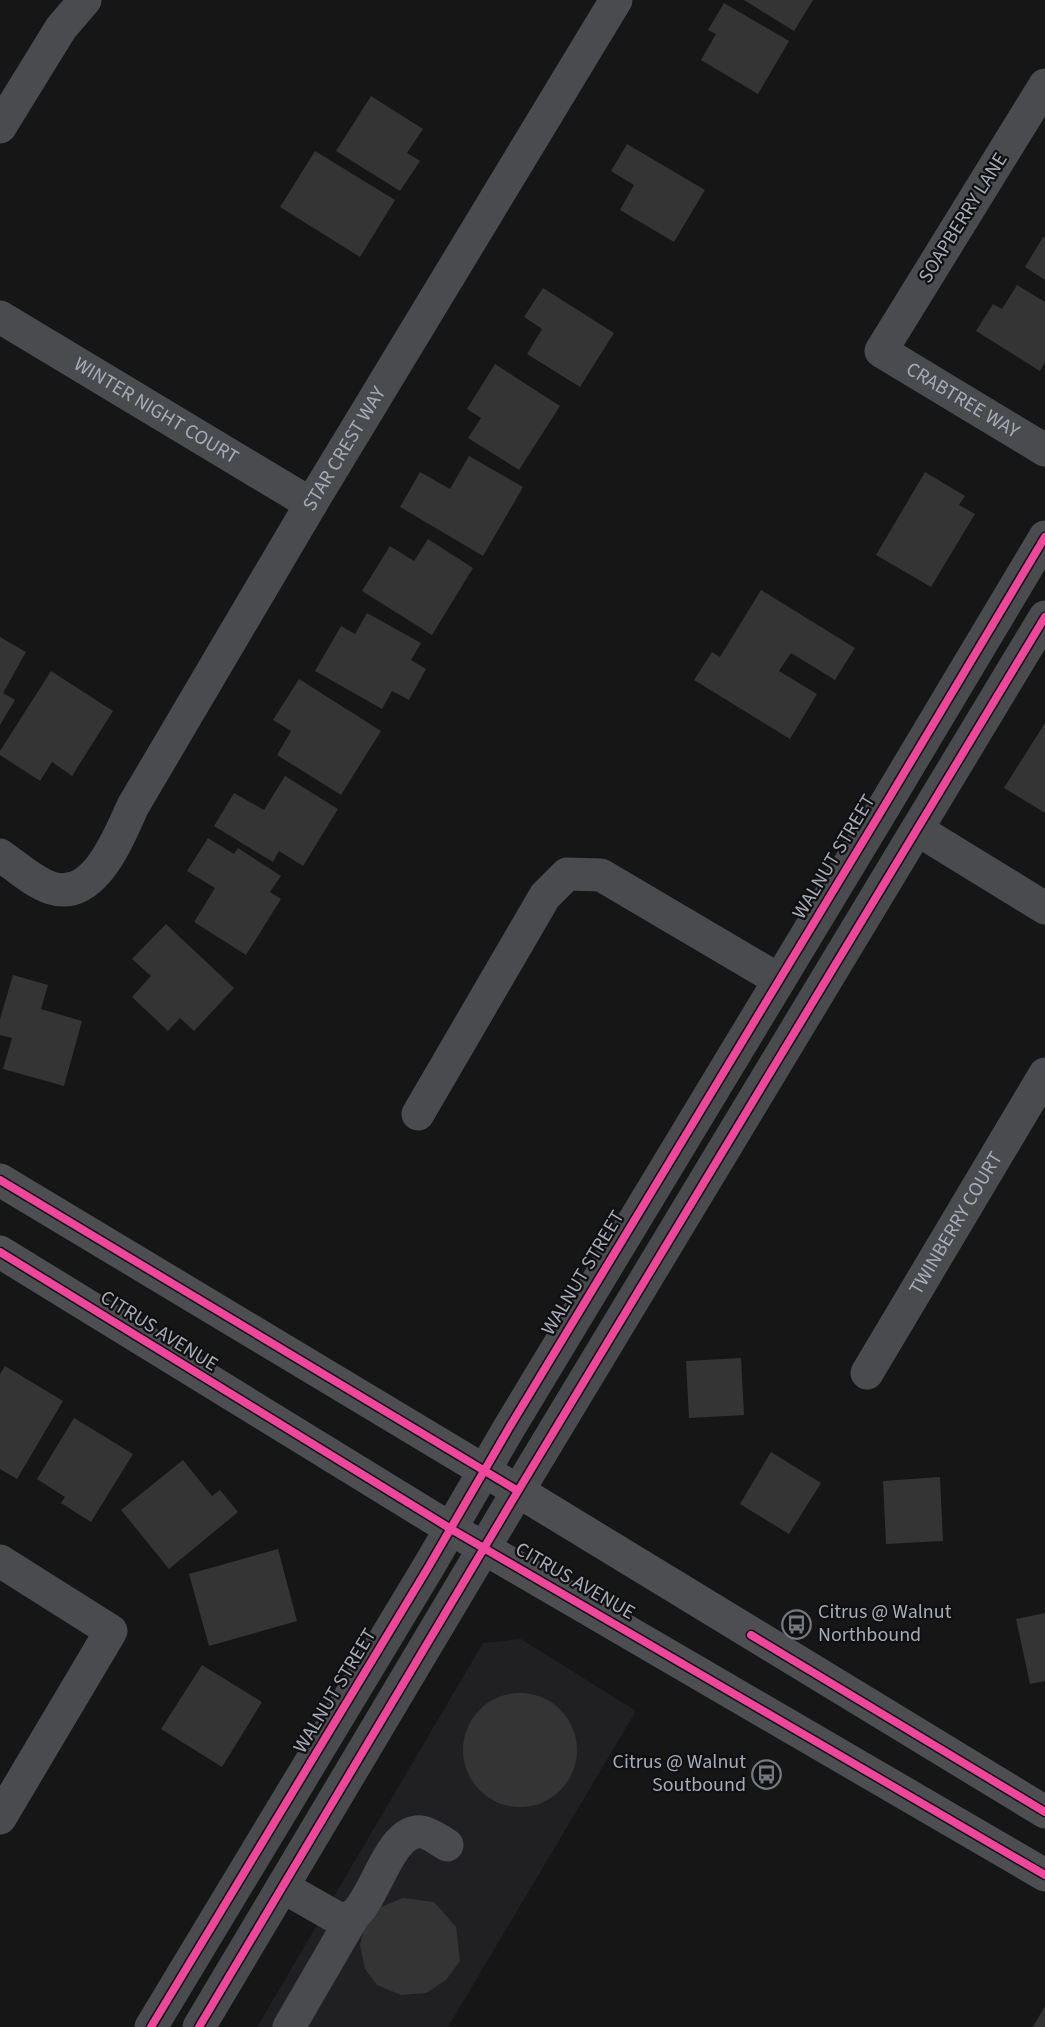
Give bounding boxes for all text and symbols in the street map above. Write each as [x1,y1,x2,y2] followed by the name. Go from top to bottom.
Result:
[912,148,1014,288] street label: SOAPBERRY LANE
[68,350,244,471] street label: WINTER NIGHT COURT
[901,355,1025,446] street label: CRABTREE WAY
[296,381,393,516] street label: STAR CREST WAY
[786,789,882,925] street label: WALNUT STREET
[902,1146,1010,1300] street label: TWINBERRY COURT
[535,1205,631,1341] street label: WALNUT STREET
[95,1284,223,1378] street label: CITRUS AVENUE
[510,1535,640,1627] street label: CITRUS AVENUE
[818,1598,952,1649] place label: Citrus @ Walnut Northbound
[781,1608,813,1640] bus stop icon: Citrus @ Walnut Northbound
[287,1623,383,1759] street label: WALNUT STREET
[613,1748,746,1799] place label: Citrus @ Walnut Soutbound
[751,1758,783,1790] bus stop icon: Citrus @ Walnut Soutbound

